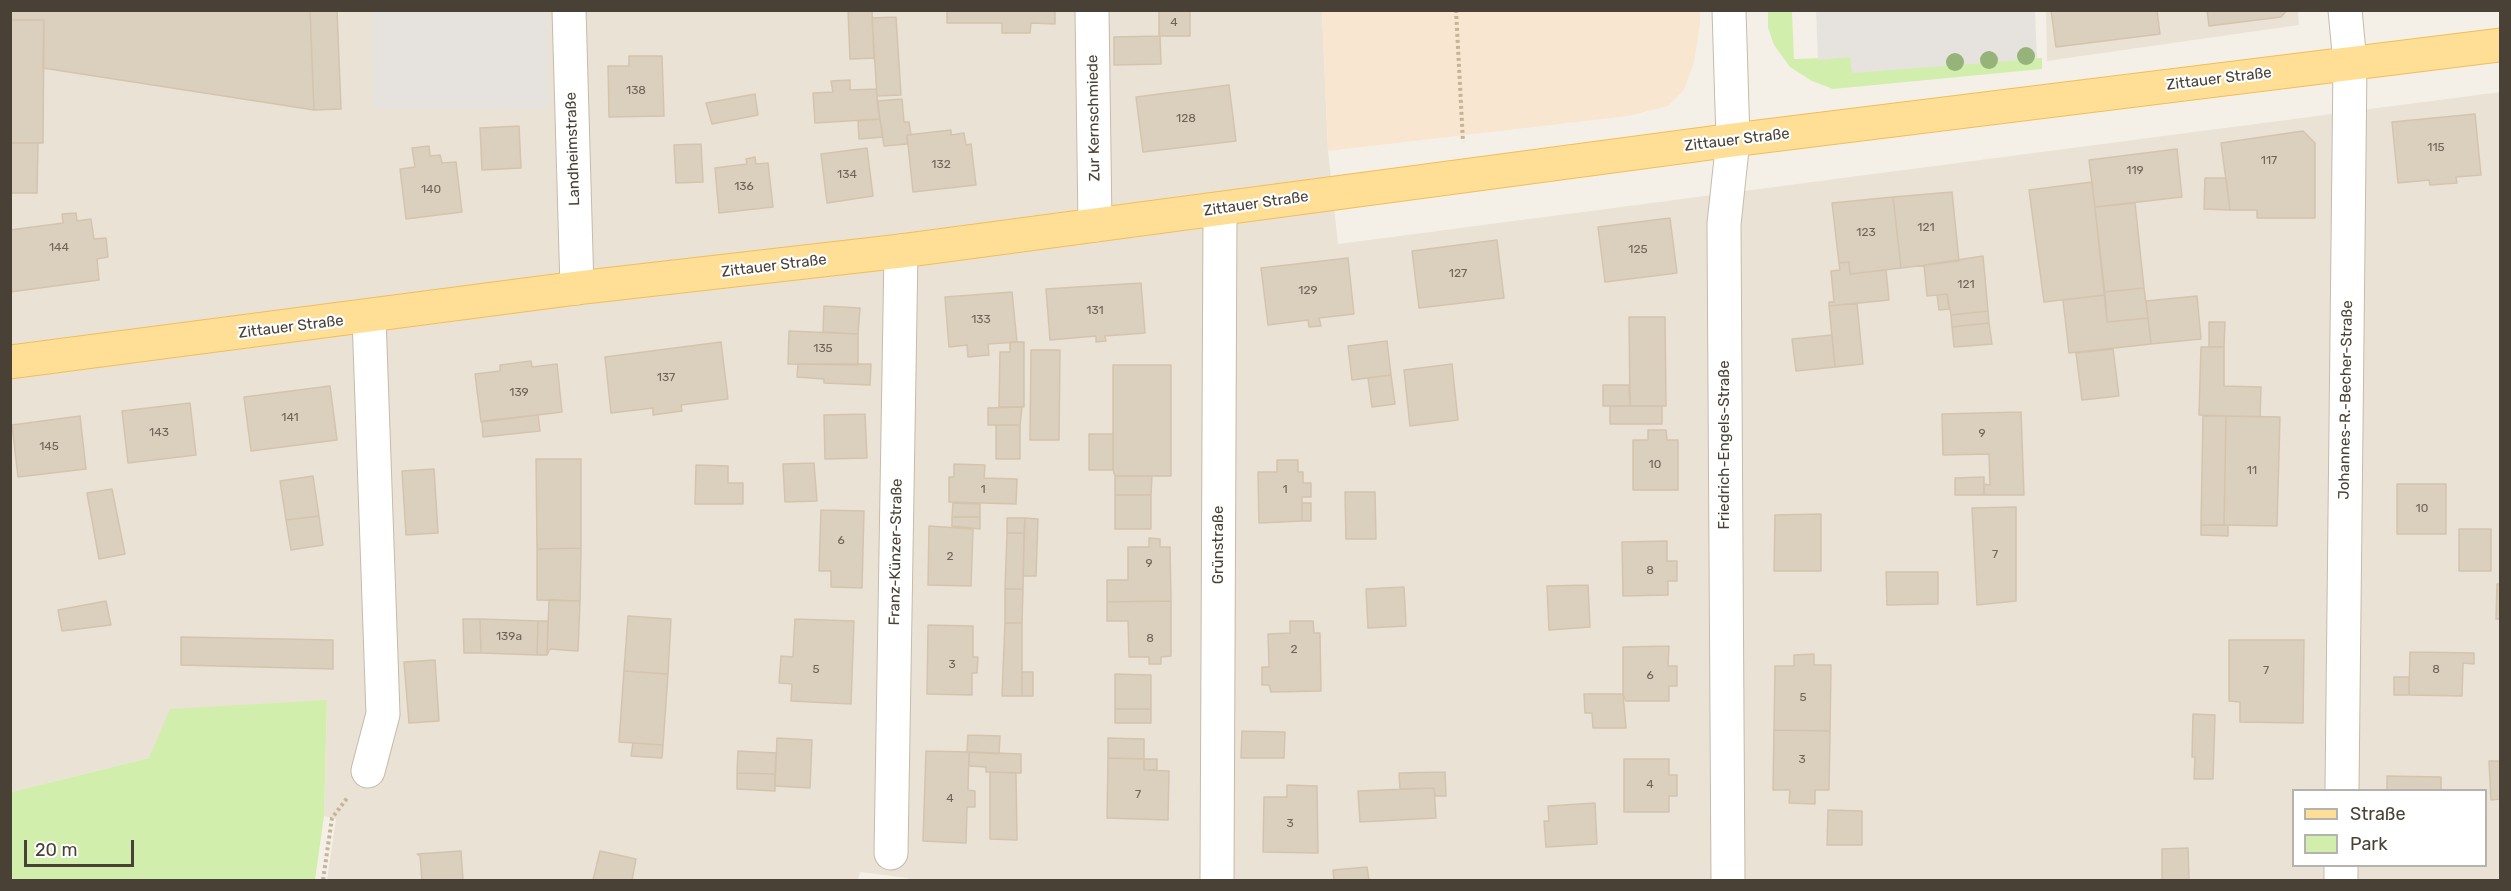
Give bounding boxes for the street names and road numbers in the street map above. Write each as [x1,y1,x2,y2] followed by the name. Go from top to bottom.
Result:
[1084,55,1104,181] street label: Zur Kernschmiede
[2165,64,2273,94] street label: Zittauer Straße
[562,92,584,206] street label: Landheimstraße
[1683,125,1791,155] street label: Zittauer Straße
[1202,188,1310,220] street label: Zittauer Straße
[720,251,828,281] street label: Zittauer Straße
[2335,300,2357,500] street label: Johannes-R.-Becher-Straße
[237,312,345,342] street label: Zittauer Straße
[1716,360,1734,530] street label: Friedrich-Engels-Straße
[886,478,906,626] street label: Franz-Künzer-Straße
[1210,506,1228,584] street label: Grünstraße

